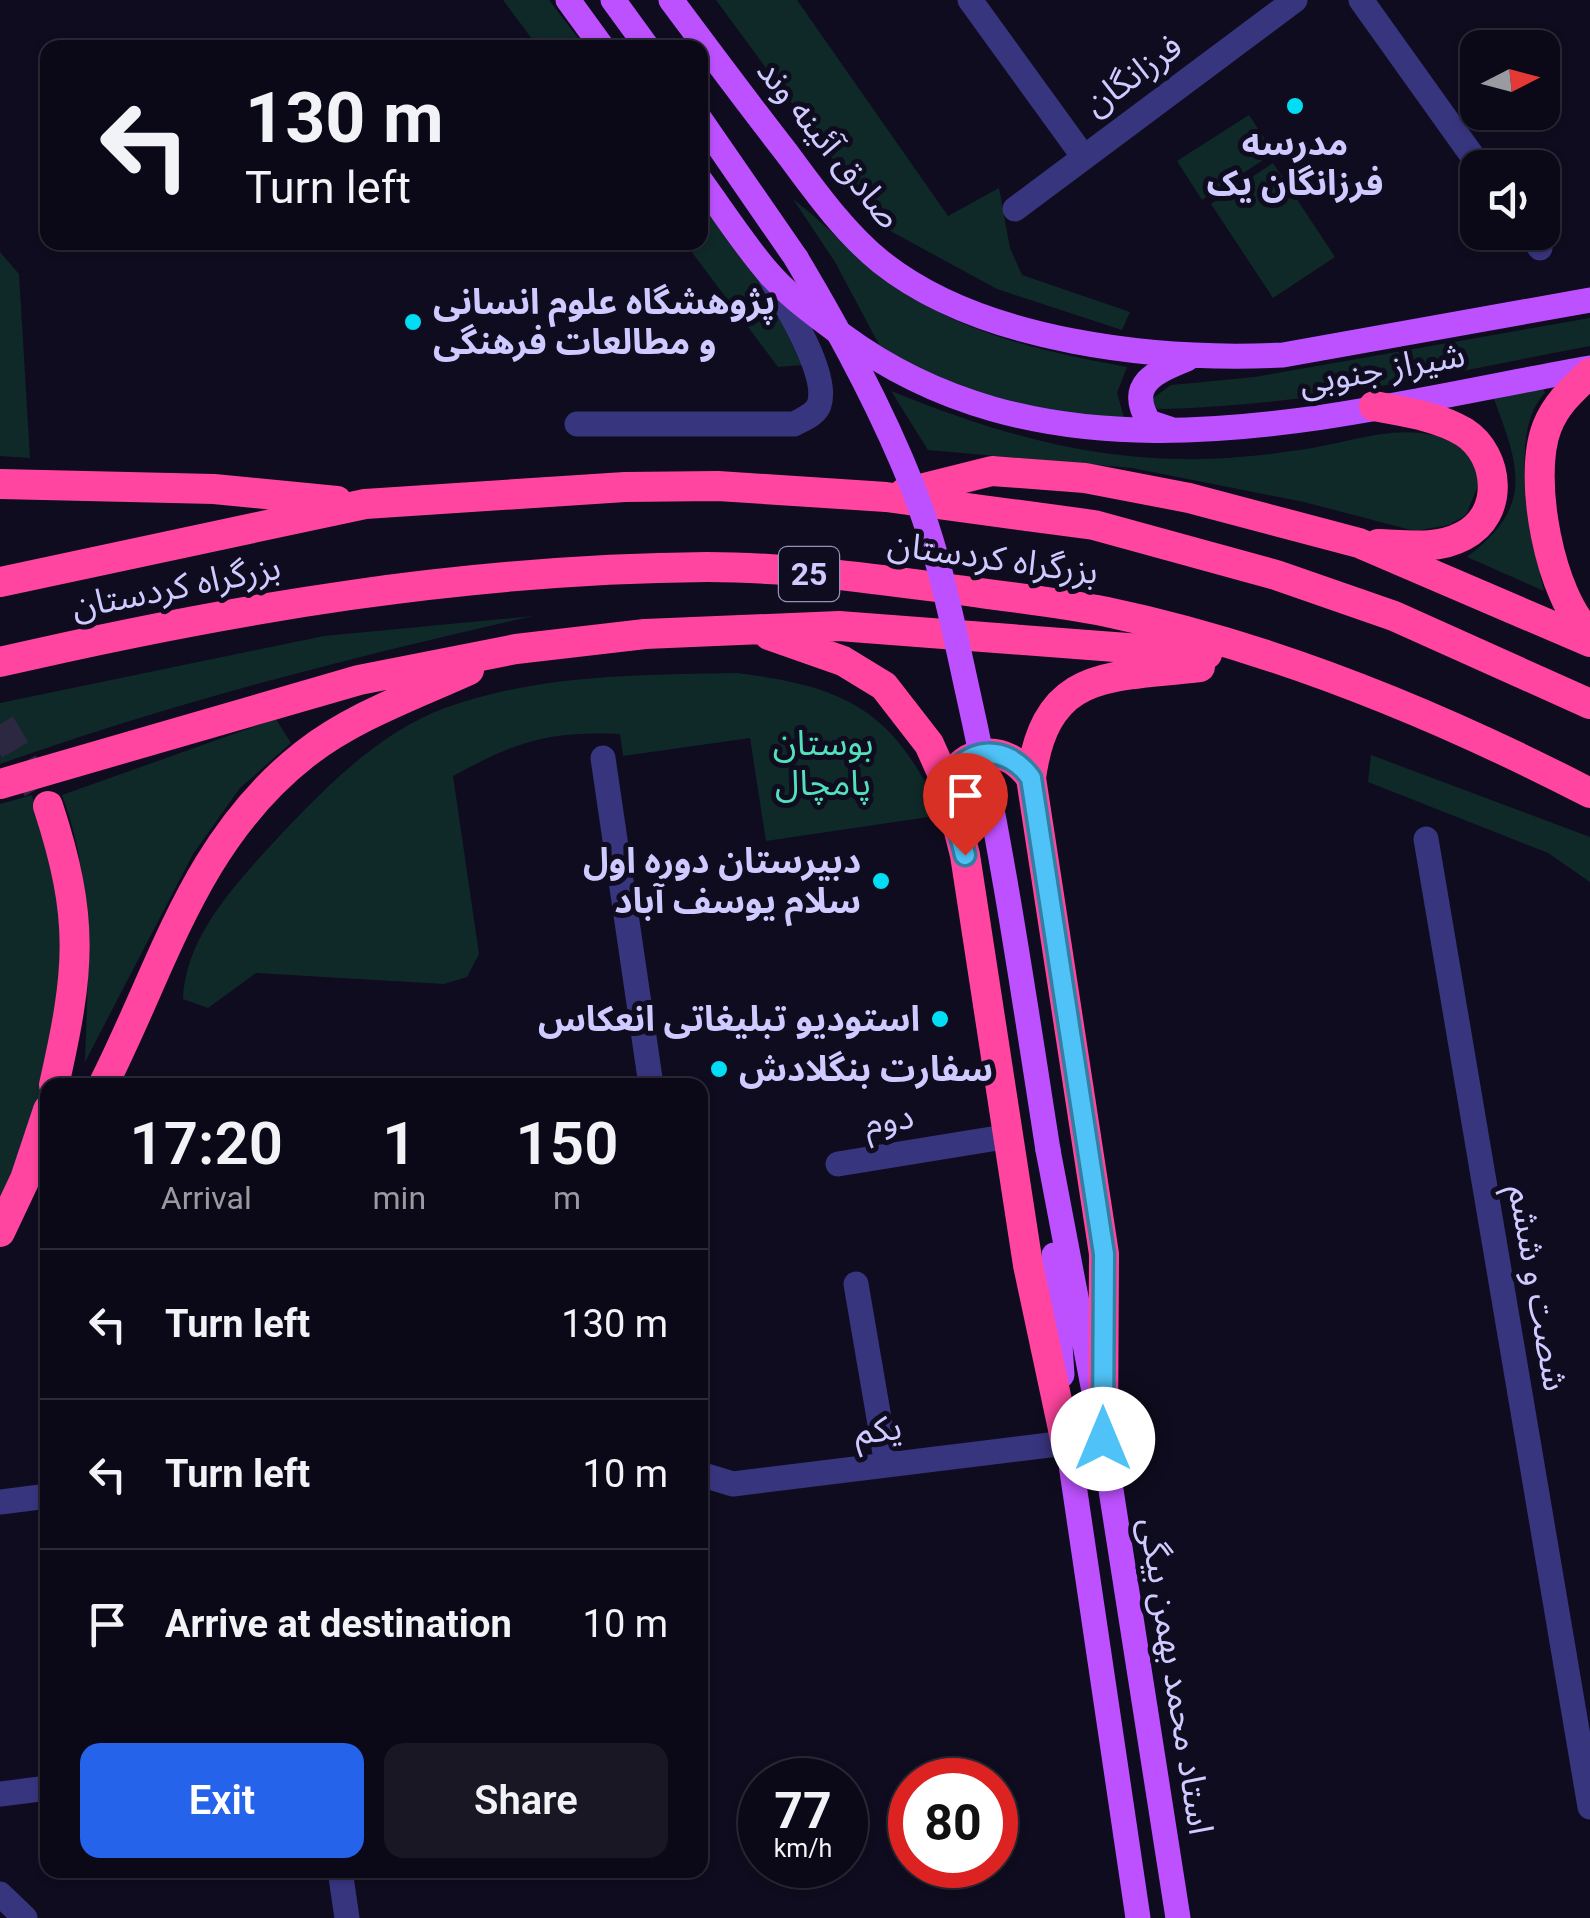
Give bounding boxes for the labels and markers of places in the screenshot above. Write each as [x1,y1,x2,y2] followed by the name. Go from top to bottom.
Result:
[1284,95,1306,117] marker: مدرسه فرزانگان یک
[1207,123,1383,204] place label: مدرسه فرزانگان یک
[433,282,775,363] place label: پژوهشگاه علوم انسانی و مطالعات فرهنگی
[402,311,424,333] marker: پژوهشگاه علوم انسانی و مطالعات فرهنگی
[923,753,1008,856] pin
[583,841,861,927] place label: دبیرستان دوره اول سلام یوسف آباد
[870,870,892,892] marker: دبیرستان دوره اول سلام یوسف آباد
[538,999,920,1040] place label: استودیو تبلیغاتی انعکاس
[929,1008,951,1030] marker: استودیو تبلیغاتی انعکاس
[739,1049,993,1090] place label: سفارت بنگلادش
[708,1058,730,1080] marker: سفارت بنگلادش

